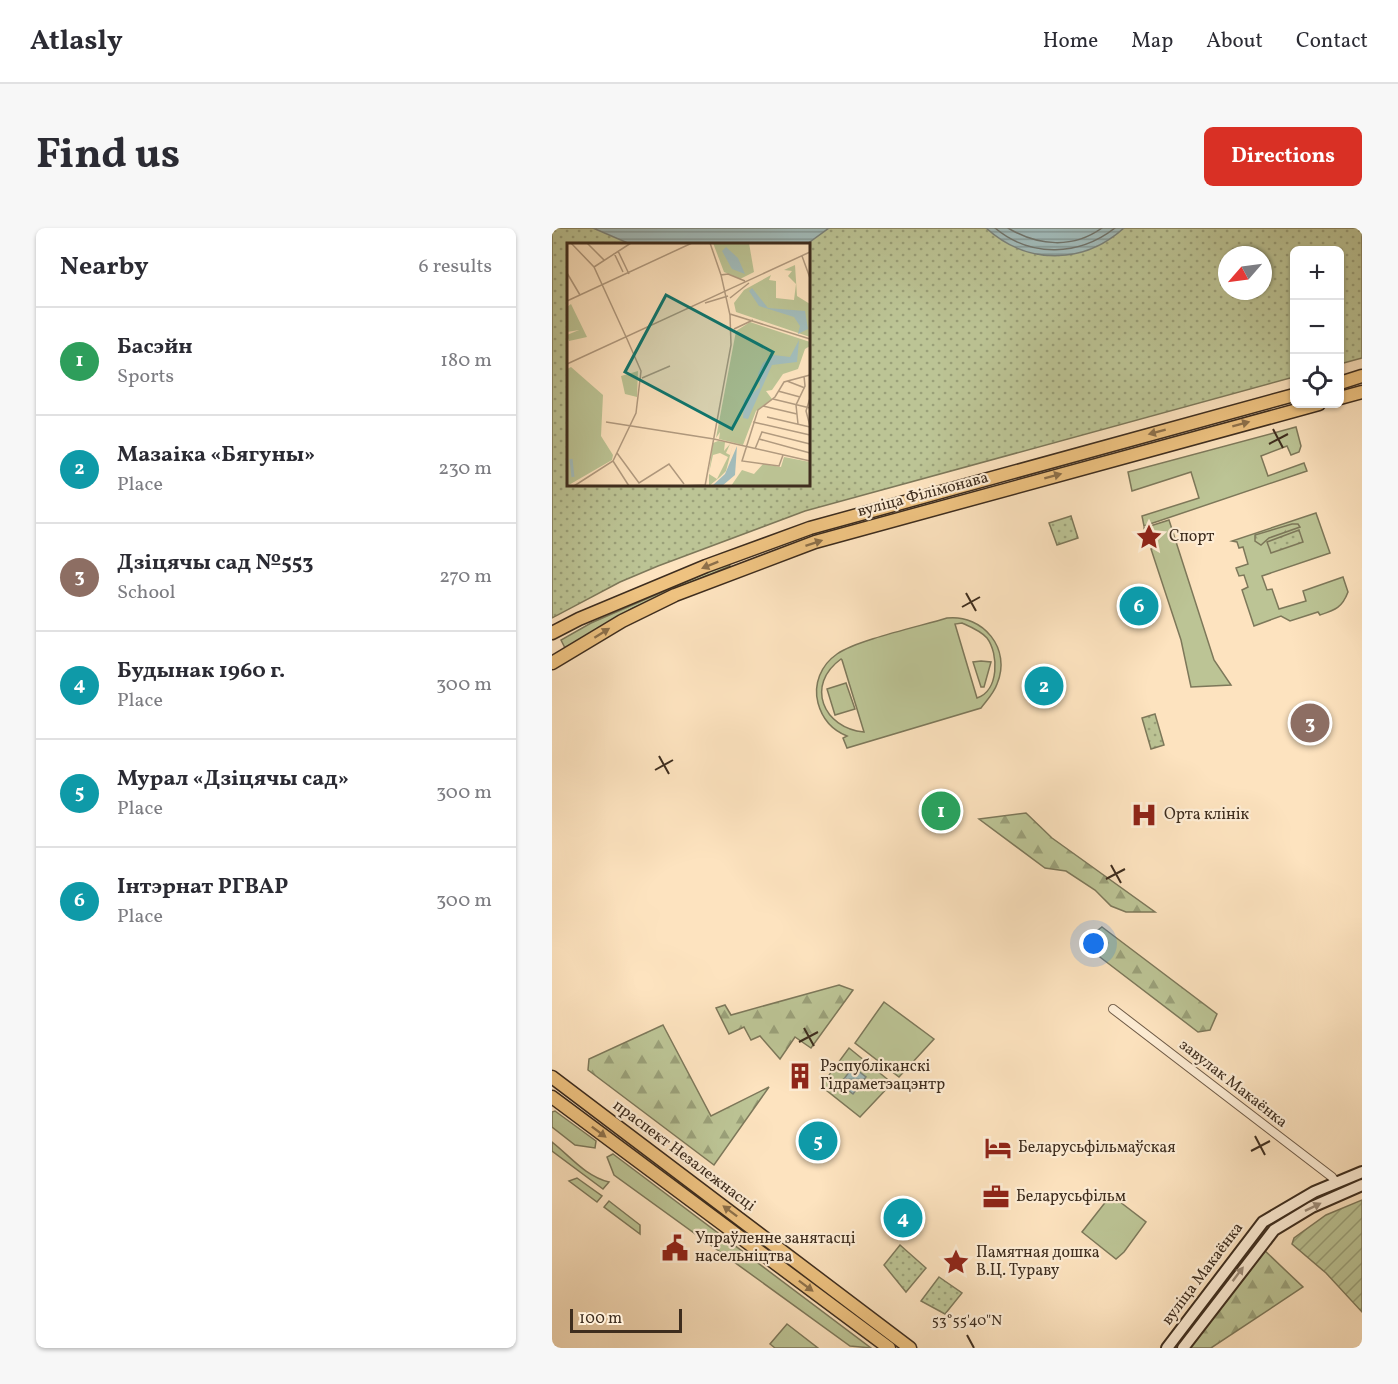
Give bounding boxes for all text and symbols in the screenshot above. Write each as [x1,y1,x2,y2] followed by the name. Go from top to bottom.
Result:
[30,22,123,61] text: Atlasly
[1043,27,1098,56] text: Home
[1131,27,1173,56] text: Map
[1206,27,1263,56] text: About
[1296,27,1368,56] text: Contact
[36,127,180,186] text: Find us
[1204,127,1362,186] button: Directions
[567,243,810,486] inset map
[1218,246,1272,300] north arrow
[1290,246,1344,408] map controls
[1290,246,1344,300] button: +
[60,249,149,285] text: Nearby
[419,253,492,281] text: 6 results
[1290,300,1344,354] button: −
[117,332,193,363] text: Басэйн
[75,347,84,375] text: 1
[440,347,492,375] text: 180 m
[1290,354,1344,408] button: locate
[117,363,174,391] text: Sports
[1232,419,1250,429] one-way arrow
[1148,428,1166,437] one-way arrow
[117,440,315,471] text: Мазаіка «Бягуны»
[74,455,85,483] text: 2
[438,455,492,483] text: 230 m
[855,467,991,523] street label: вуліца Філімонава
[117,471,163,499] text: Place
[1044,471,1062,480] one-way arrow
[1134,522,1164,552] place icon: Спорт
[1169,526,1214,548] place label: Спорт
[805,537,823,547] one-way arrow
[117,548,314,579] text: Дзіцячы сад №553
[700,560,718,570] one-way arrow
[74,563,85,591] text: 3
[439,563,492,591] text: 270 m
[117,579,175,607] text: School
[1120,584,1158,628] pin: 6
[594,628,610,639] one-way arrow
[117,656,285,687] text: Будынак 1960 г.
[1024,664,1064,708] pin: 2
[73,671,86,699] text: 4
[436,671,492,699] text: 300 m
[117,687,163,715] text: Place
[1290,700,1329,746] pin: 3
[117,764,349,795] text: Мурал «Дзіцячы сад»
[75,779,84,807] text: 5
[436,779,492,807] text: 300 m
[922,788,960,834] pin: 1
[117,795,163,823] text: Place
[1129,800,1159,830] hospital icon: Орта клінік
[1164,804,1250,826] place label: Орта клінік
[117,872,288,903] text: Інтэрнат РГВАР
[74,887,85,915] text: 6
[436,887,492,915] text: 300 m
[117,903,163,931] text: Place
[1079,929,1108,958] your location
[1174,1035,1292,1133] street label: завулак Макаёнка
[820,1056,945,1096] place label: Рэспубліканскі Гідраметэацэнтр
[785,1061,815,1091] building icon: Рэспубліканскі Гідраметэацэнтр
[608,1095,760,1217] street label: праспект Незалежнасці
[798,1118,838,1164] pin: 5
[591,1125,606,1137] one-way arrow
[983,1133,1013,1163] hotel icon: Беларусьфільмаўская
[1018,1137,1176,1159] place label: Беларусьфільмаўская
[981,1182,1011,1212] office icon: Беларусьфільм
[1016,1186,1126,1208] place label: Беларусьфільм
[884,1196,922,1240] pin: 4
[1305,1202,1322,1212] one-way arrow
[722,1206,737,1218] one-way arrow
[1157,1218,1249,1330] street label: вуліца Макаёнка
[695,1228,856,1268] place label: Упраўленне занятасці насельніцтва
[660,1233,690,1263] public building icon: Упраўленне занятасці насельніцтва
[976,1242,1100,1282] place label: Памятная дошка В.Ц. Тураву
[941,1247,971,1277] place icon: Памятная дошка В.Ц. Тураву
[1232,1266,1244,1282] one-way arrow
[797,1280,813,1292] one-way arrow
[570,1306,682,1334] scale bar
[579,1308,622,1330] text: 100 m
[932,1311,1002,1332] text: 53°55'40"N

